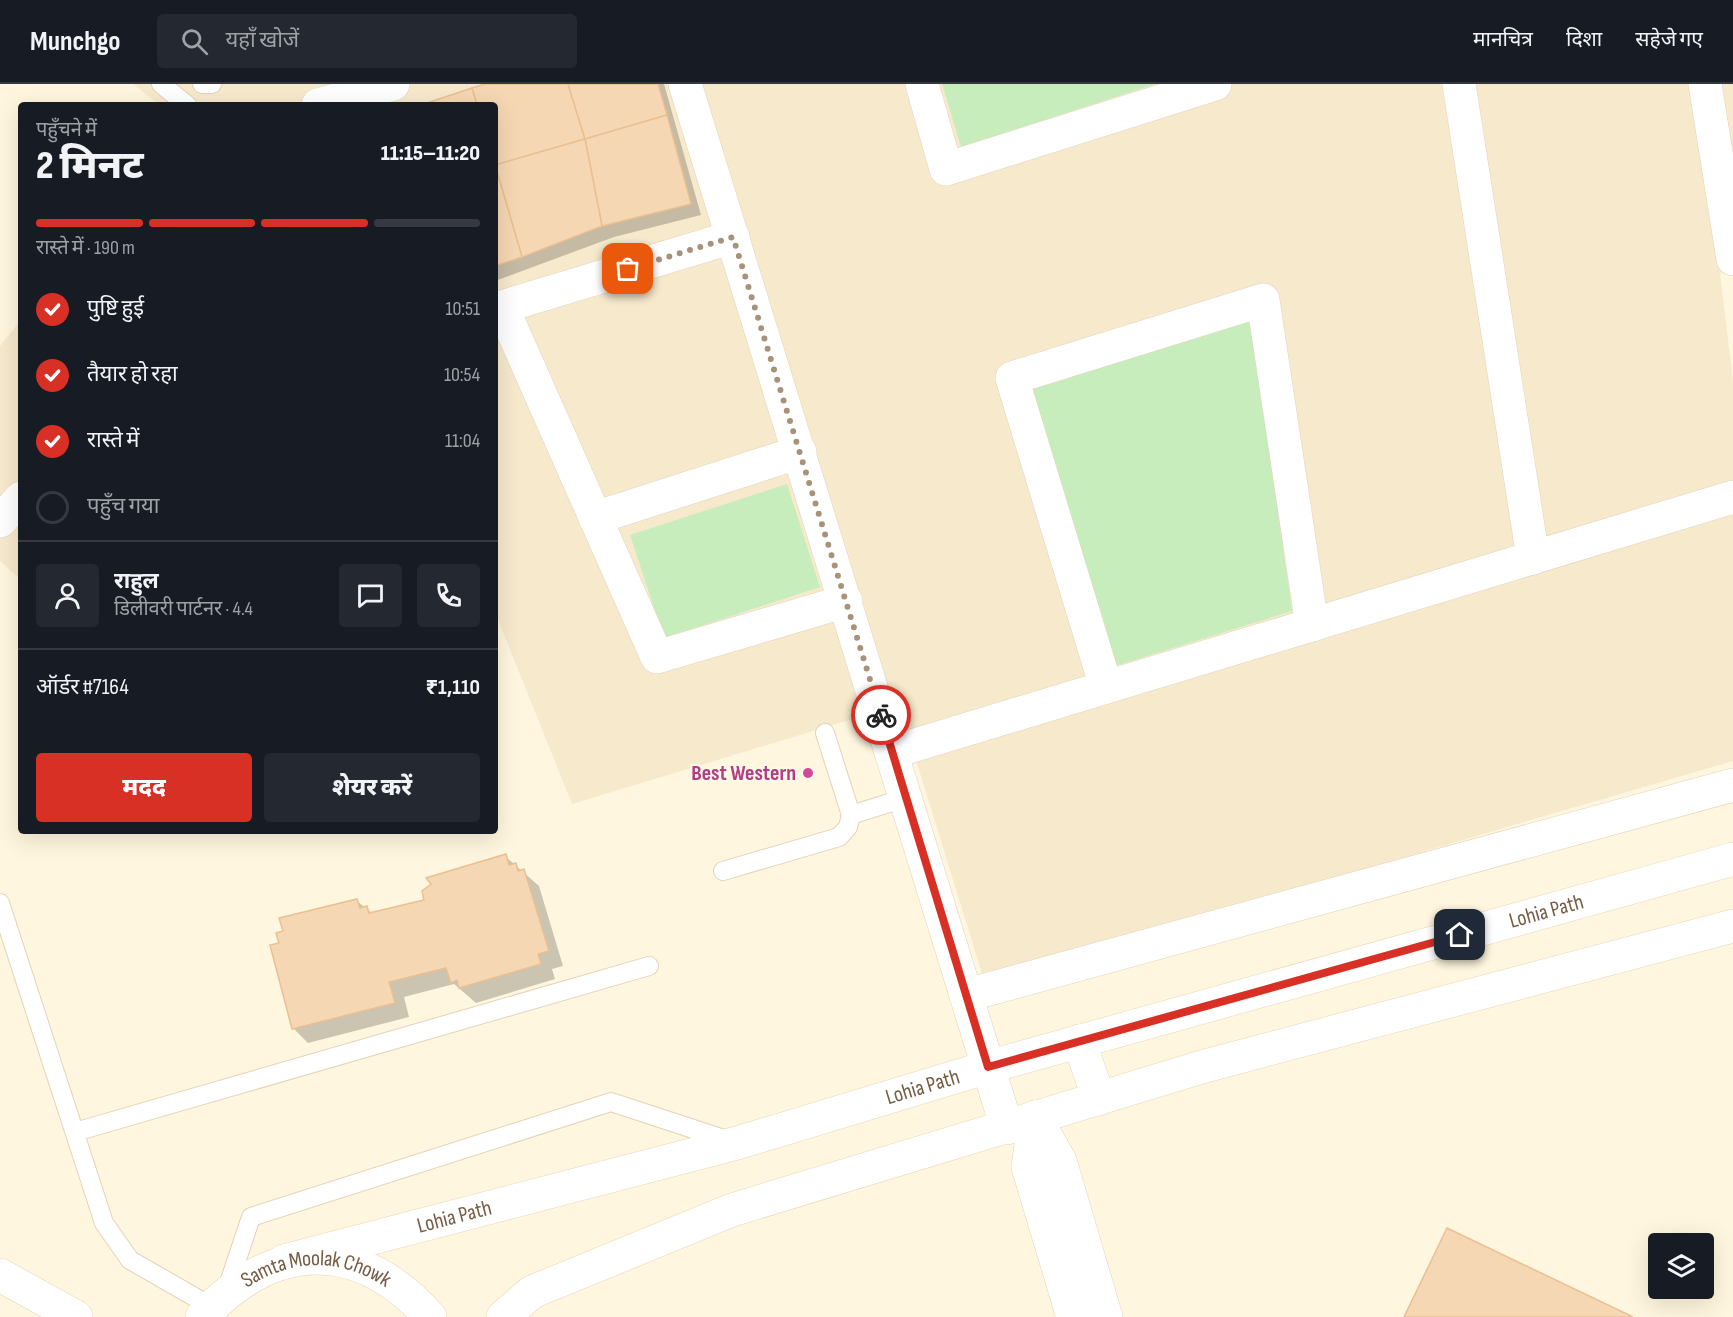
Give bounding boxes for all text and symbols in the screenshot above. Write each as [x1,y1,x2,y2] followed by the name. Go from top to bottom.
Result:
[157,14,577,68] search box
[30,25,121,58] text: Munchgo
[178,25,211,58] icon: search
[226,27,299,54] text: यहाँ खोजें
[1473,27,1533,52] text: मानचित्र
[1566,27,1602,52] text: दिशा
[1635,27,1703,52] text: सहेजे गए
[36,118,97,142] text: पहुँचने में
[381,140,480,167] text: 11:15–11:20
[36,143,143,190] text: 2 मिनट
[36,236,135,260] text: रास्ते में · 190 m
[602,243,653,294] pin
[611,252,644,285] icon: bag
[36,293,69,326] icon: check
[87,295,144,322] text: पुष्टि हुई
[446,297,480,321] text: 10:51
[36,359,69,392] icon: check
[87,361,178,388] text: तैयार हो रहा
[444,363,480,387] text: 10:54
[36,425,69,458] icon: check
[87,427,139,454] text: रास्ते में
[445,429,480,453] text: 11:04
[87,493,160,520] text: पहुँच गया
[36,564,99,627] button: person
[339,564,402,627] button: chat
[417,564,480,627] button: phone
[114,568,159,595] text: राहुल
[114,597,253,621] text: डिलीवरी पार्टनर · 4.4
[36,674,129,701] text: ऑर्डर #7164
[425,674,480,701] text: ₹1,110
[851,685,911,745] courier
[865,699,898,732] icon: bike
[36,753,252,822] button: मदद
[264,753,480,822] button: शेयर करें
[691,760,796,787] place label: Best Western
[801,766,815,780] marker: Best Western
[1506,888,1587,934] street label: Lohia Path
[1434,909,1485,960] pin
[1443,918,1476,951] icon: home
[882,1063,963,1111] street label: Lohia Path
[414,1194,495,1239] street label: Lohia Path
[1648,1233,1714,1299] map controls
[1648,1233,1714,1299] button: layers
[236,1245,397,1294] text: Samta Moolak Chowk
[238,1275,394,1301] street label: Samta Moolak Chowk

